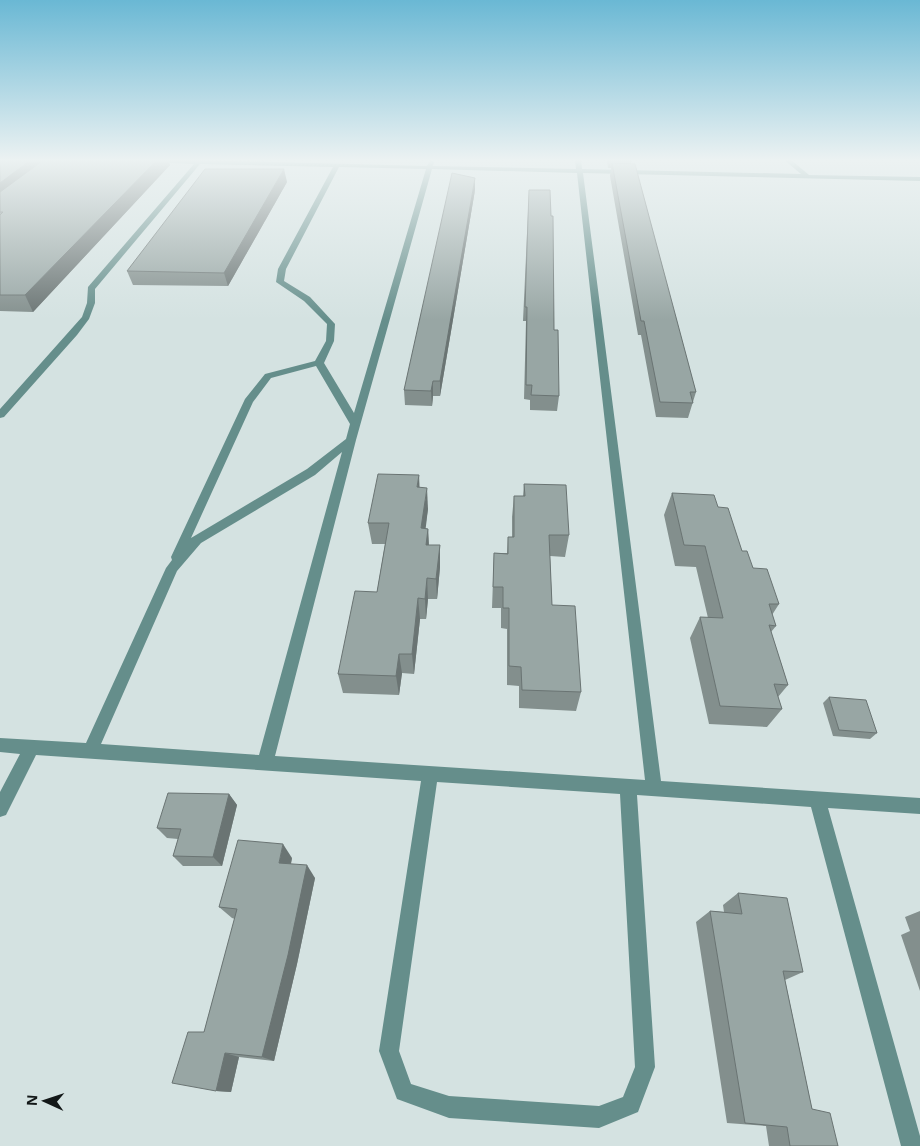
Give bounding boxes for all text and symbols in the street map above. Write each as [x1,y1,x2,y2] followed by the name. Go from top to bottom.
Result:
[20,1076,70,1126] north arrow
[22,1094,41,1106] text: N

